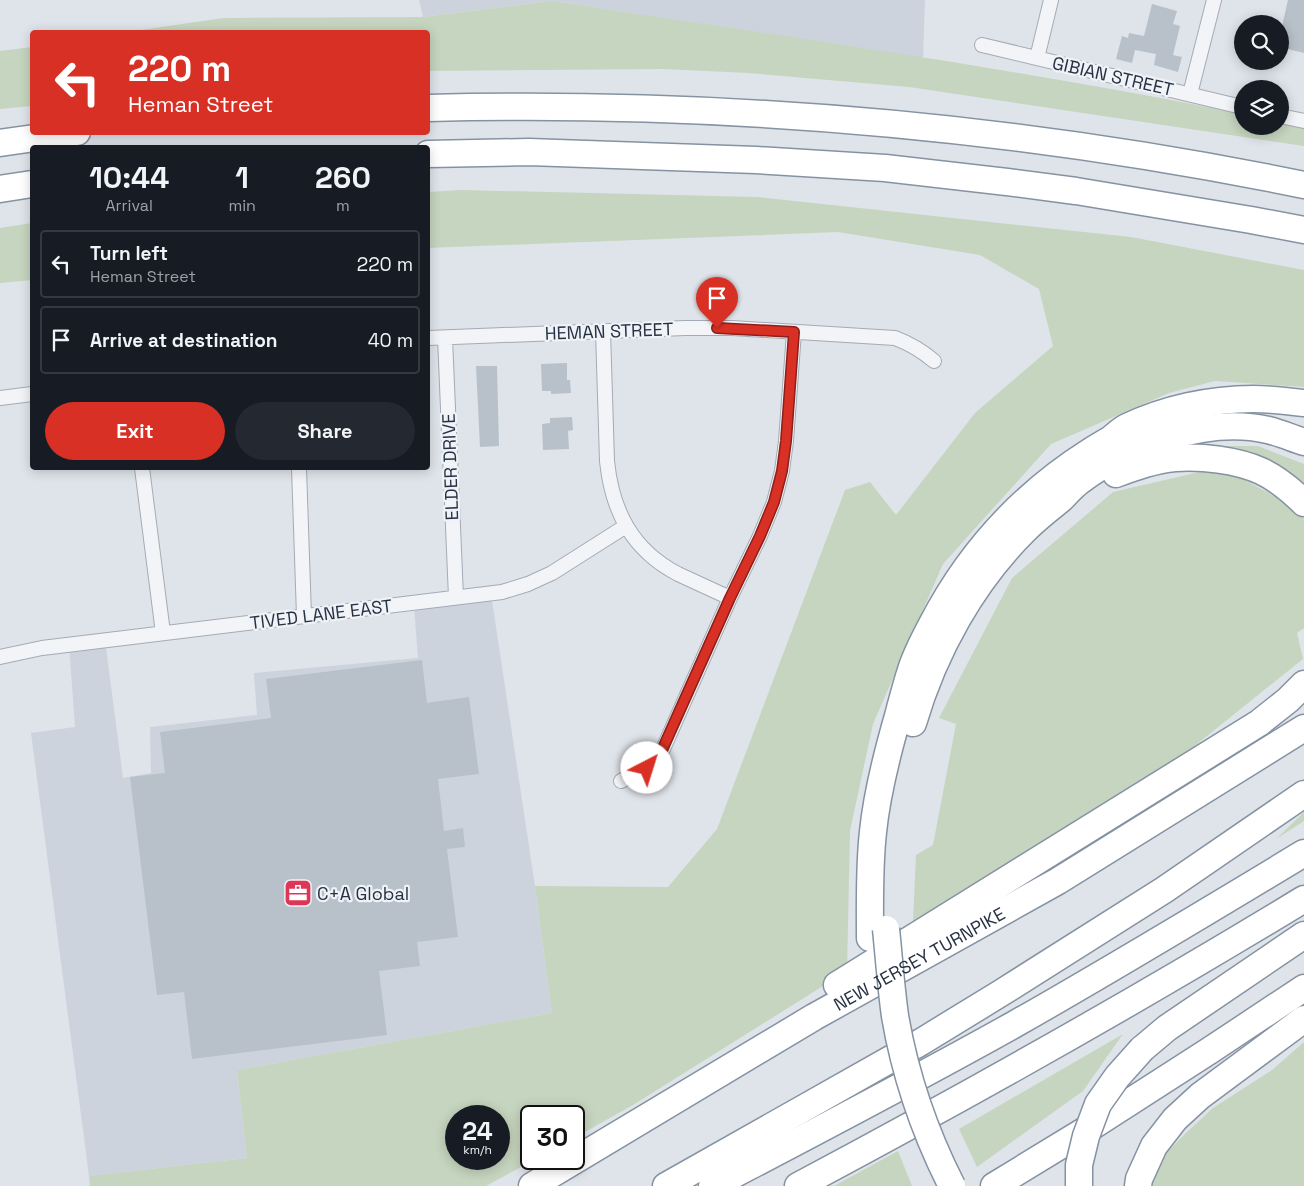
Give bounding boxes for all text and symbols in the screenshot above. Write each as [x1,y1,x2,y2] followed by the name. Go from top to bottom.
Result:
[1234,15,1289,135] map controls
[1234,15,1289,70] button: search
[128,47,231,91] text: 220 m
[45,50,110,115] icon: left
[1050,51,1176,101] street label: GIBIAN STREET
[1234,80,1289,135] button: layers
[128,90,273,118] text: Heman Street
[89,158,169,197] text: 10:44
[235,158,249,197] text: 1
[315,158,371,197] text: 260
[105,195,153,216] text: Arrival
[228,195,256,216] text: min
[336,195,350,216] text: m
[90,241,168,266] text: Turn left
[47,250,75,278] icon: left
[357,252,413,277] text: 220 m
[90,266,196,287] text: Heman Street
[696,277,738,328] pin
[703,284,731,312] icon: arrive
[544,317,674,345] street label: HEMAN STREET
[47,326,75,354] icon: arrive
[90,328,278,353] text: Arrive at destination
[368,328,413,353] text: 40 m
[45,402,225,460] button: Exit
[235,402,415,460] button: Share
[437,413,463,521] street label: ELDER DRIVE
[249,594,394,634] street label: TIVED LANE EAST
[620,741,672,793] position arrow
[283,878,313,908] office icon: C+A Global
[317,882,409,905] place label: C+A Global
[829,901,1009,1015] street label: NEW JERSEY TURNPIKE
[520,1105,585,1170] speed limit sign: 30
[462,1115,493,1147] text: 24
[463,1142,492,1158] text: km/h

